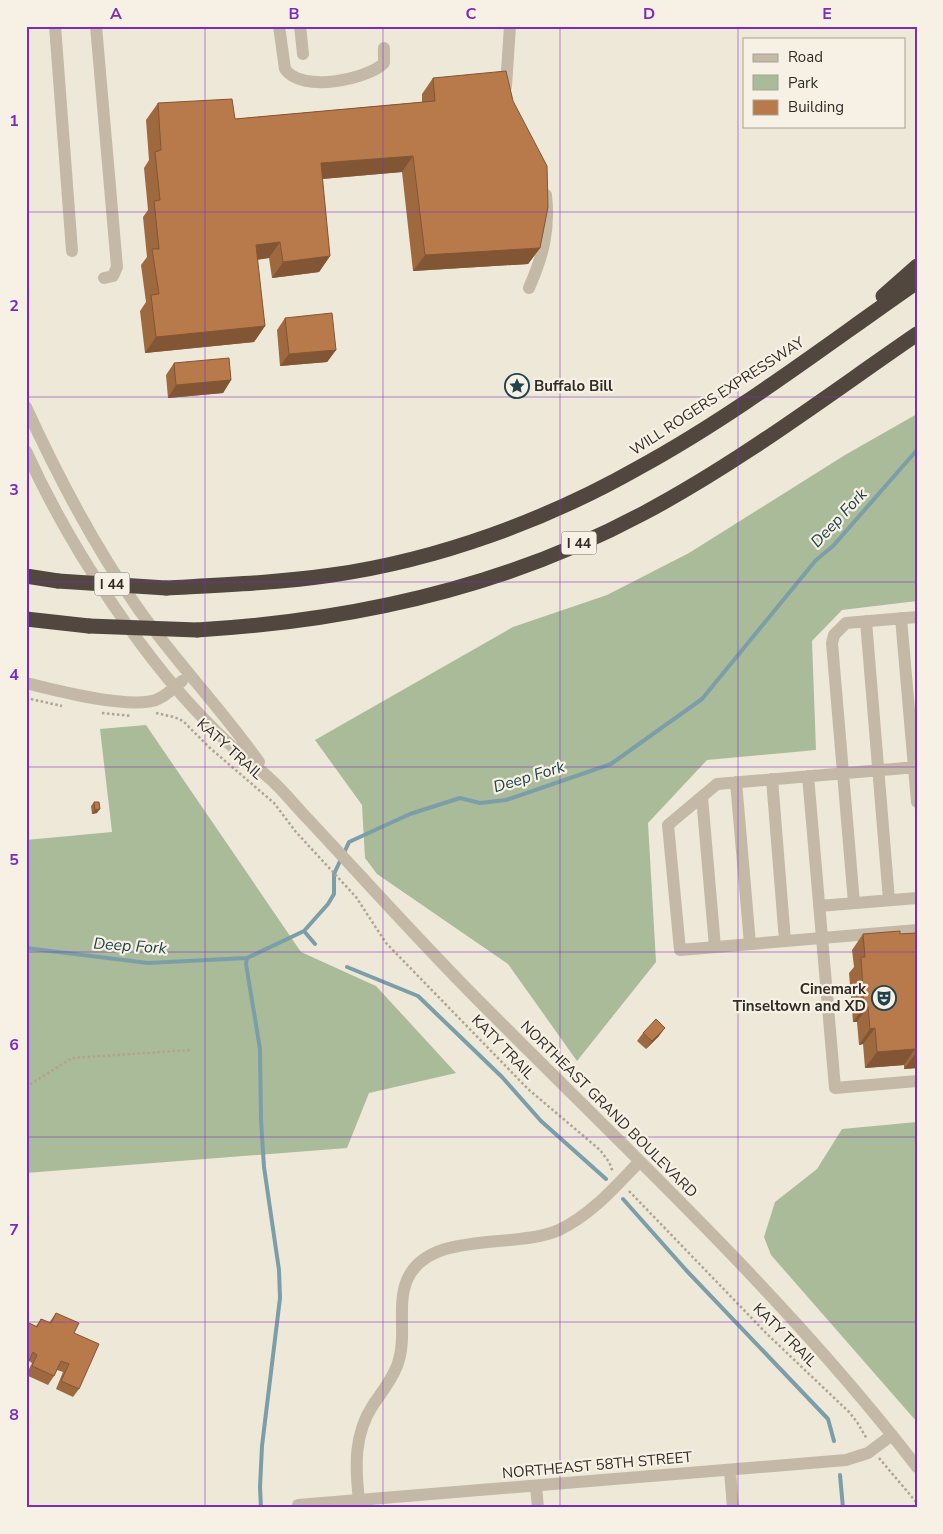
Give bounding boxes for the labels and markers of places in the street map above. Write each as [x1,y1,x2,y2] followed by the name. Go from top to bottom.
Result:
[504,373,530,399] place icon: Buffalo Bill
[534,376,613,396] place label: Buffalo Bill
[733,979,867,1016] place label: Cinemark Tinseltown and XD
[871,985,897,1011] theatre icon: Cinemark Tinseltown and XD

